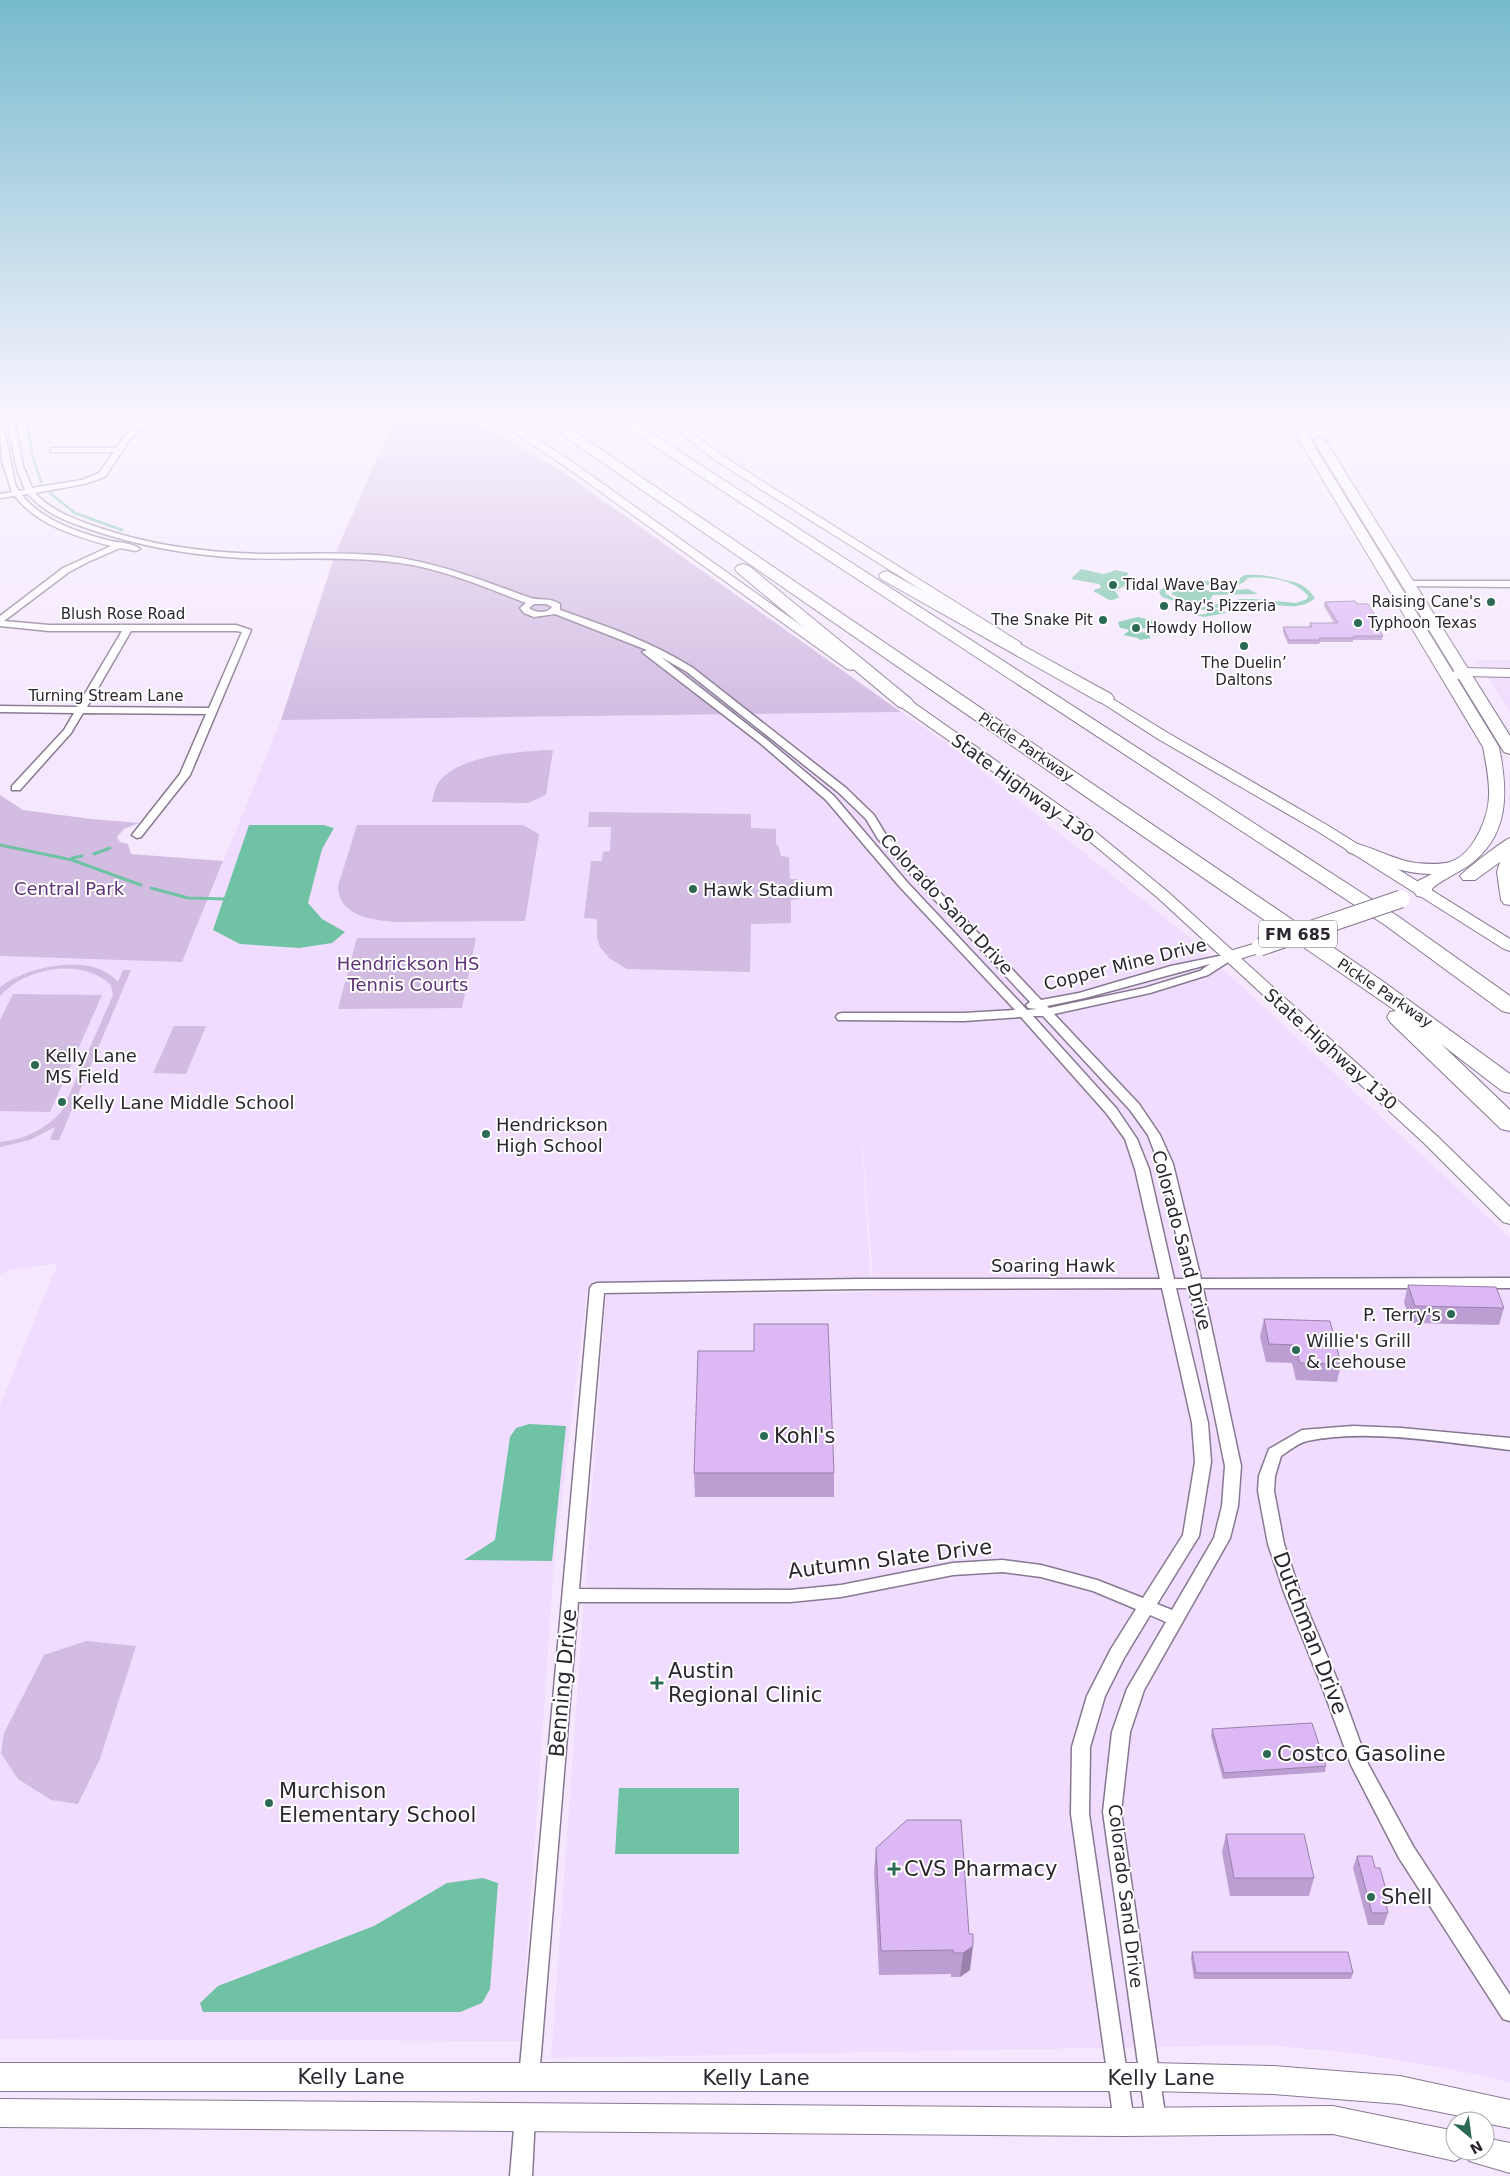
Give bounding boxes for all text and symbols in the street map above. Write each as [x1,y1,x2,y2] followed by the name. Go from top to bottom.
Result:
[1122,576,1238,594] place label: Tidal Wave Bay
[1107,579,1119,591] marker: Tidal Wave Bay
[1371,593,1481,611] place label: Raising Cane's
[1485,596,1497,608] marker: Raising Cane's
[1174,597,1276,615] place label: Ray's Pizzeria
[1158,600,1170,612] marker: Ray's Pizzeria
[61,605,185,623] street label: Blush Rose Road
[990,611,1093,629] place label: The Snake Pit
[1097,614,1109,626] marker: The Snake Pit
[1367,614,1477,632] place label: Typhoon Texas
[1352,617,1364,629] marker: Typhoon Texas
[1146,619,1252,637] place label: Howdy Hollow
[1130,622,1142,634] marker: Howdy Hollow
[1238,640,1250,652] marker: The Duelin’ Daltons
[1200,654,1287,689] place label: The Duelin’ Daltons
[27,687,184,705] street label: Turning Stream Lane
[975,709,1077,785] street label: Pickle Parkway
[948,729,1098,847] street label: State Highway 130
[876,829,1018,979] street label: Colorado Sand Drive
[14,878,125,899] park label: Central Park
[703,879,833,900] place label: Hawk Stadium
[687,883,699,895] marker: Hawk Stadium
[1259,921,1337,948] road number: FM 685
[1041,934,1209,994] street label: Copper Mine Drive
[337,953,479,995] park label: Hendrickson HS Tennis Courts
[1334,955,1436,1031] street label: Pickle Parkway
[1260,984,1402,1114] street label: State Highway 130
[45,1045,137,1087] place label: Kelly Lane MS Field
[29,1059,41,1071] marker: Kelly Lane MS Field
[72,1092,295,1113] place label: Kelly Lane Middle School
[56,1096,68,1108] marker: Kelly Lane Middle School
[496,1114,608,1156] place label: Hendrickson High School
[480,1128,492,1140] marker: Hendrickson High School
[1148,1148,1216,1332] street label: Colorado Sand Drive
[991,1255,1116,1276] street label: Soaring Hawk
[1363,1304,1441,1325] place label: P. Terry's
[1445,1308,1457,1320] marker: P. Terry's
[1306,1330,1411,1372] place label: Willie's Grill & Icehouse
[1290,1344,1302,1356] marker: Willie's Grill & Icehouse
[774,1424,835,1448] place label: Kohl's
[758,1430,770,1442] marker: Kohl's
[787,1535,993,1583] street label: Autumn Slate Drive
[1268,1548,1352,1718] street label: Dutchman Drive
[545,1608,581,1758] street label: Benning Drive
[668,1659,822,1707] place label: Austin Regional Clinic
[650,1676,664,1690] marker: Austin Regional Clinic
[1277,1742,1446,1766] place label: Costco Gasoline
[1261,1748,1273,1760] marker: Costco Gasoline
[279,1779,476,1827] place label: Murchison Elementary School
[263,1797,275,1809] marker: Murchison Elementary School
[1104,1803,1148,1989] street label: Colorado Sand Drive
[904,1857,1057,1881] place label: CVS Pharmacy
[888,1863,900,1875] marker: CVS Pharmacy
[1381,1885,1432,1909] place label: Shell
[1365,1891,1377,1903] marker: Shell
[297,2065,405,2089] street label: Kelly Lane
[702,2066,810,2090] street label: Kelly Lane
[1107,2066,1215,2090] street label: Kelly Lane
[1445,2111,1495,2161] north arrow
[1467,2138,1485,2157] text: N

